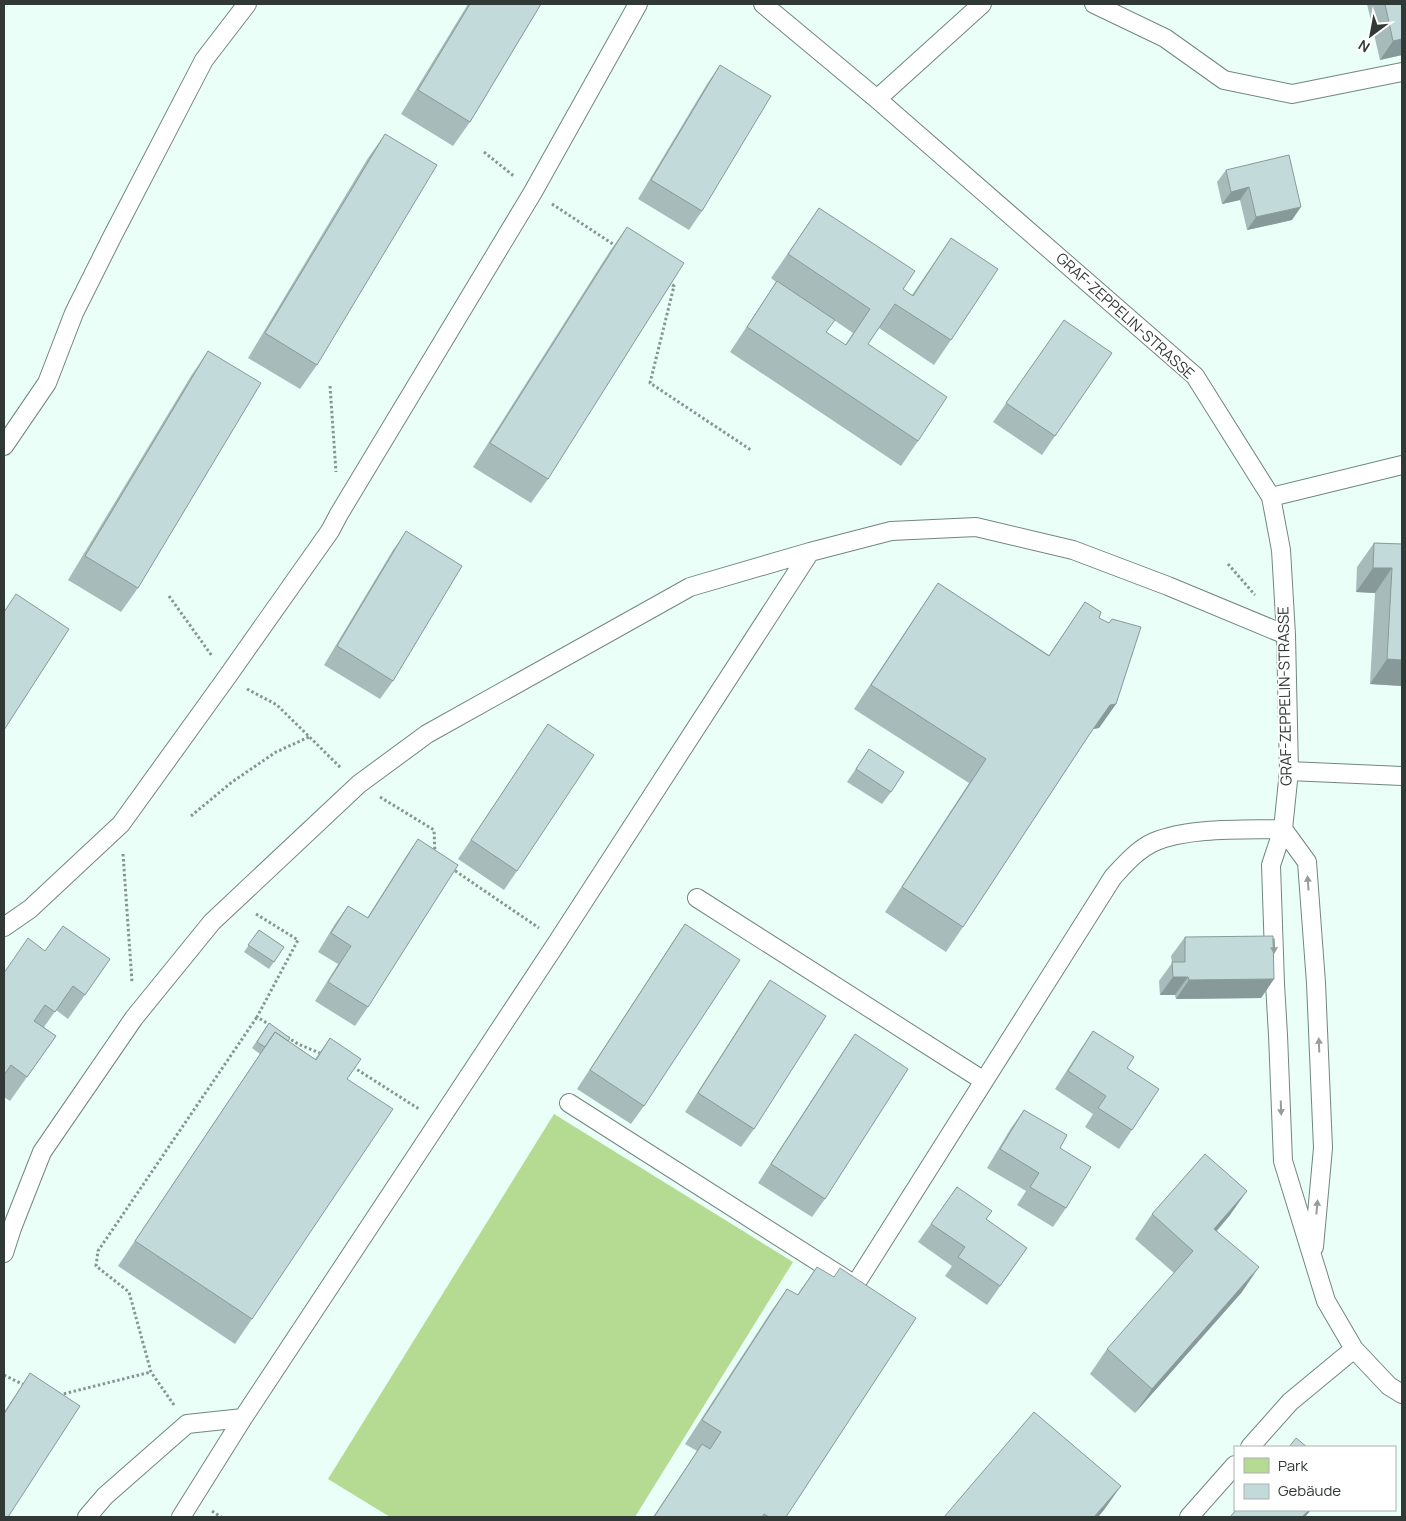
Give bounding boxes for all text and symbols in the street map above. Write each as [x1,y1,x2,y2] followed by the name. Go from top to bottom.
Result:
[1346,10,1396,60] north arrow
[1355,36,1373,57] text: N
[1052,248,1199,384] street label: GRAF-ZEPPELIN-STRASSE
[1272,606,1297,786] street label: GRAF-ZEPPELIN-STRASSE
[1304,874,1312,890] one-way arrow
[1270,938,1278,954] one-way arrow
[1314,1036,1322,1052] one-way arrow
[1277,1101,1285,1117] one-way arrow
[1314,1199,1322,1215] one-way arrow
[1234,1446,1396,1511] legend
[1278,1455,1308,1476] text: Park
[1278,1480,1341,1501] text: Gebäude

